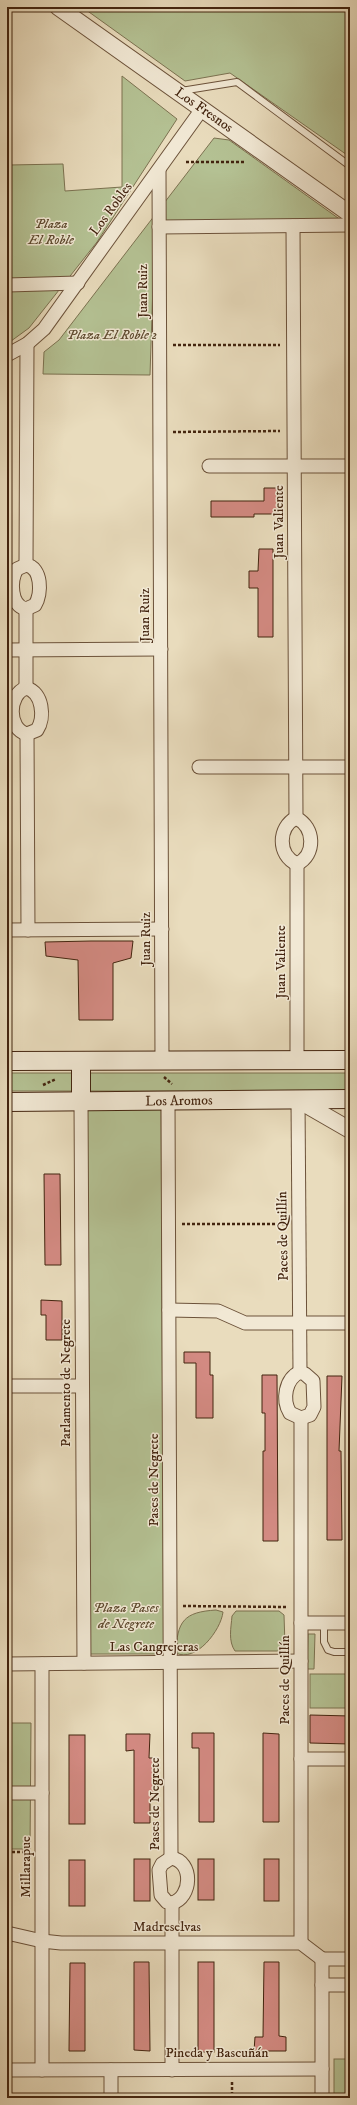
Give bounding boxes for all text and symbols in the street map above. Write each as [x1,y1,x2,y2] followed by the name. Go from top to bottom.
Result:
[171,83,237,137] street label: Los Fresnos
[86,178,137,239] street label: Los Robles
[27,215,75,249] park label: Plaza El Roble
[134,264,152,320] street label: Juan Ruiz
[67,326,157,344] park label: Plaza El Roble 2
[270,485,288,561] street label: Juan Valiente
[136,588,154,644] street label: Juan Ruiz
[137,912,155,968] street label: Juan Ruiz
[272,925,290,1001] street label: Juan Valiente
[145,1091,213,1111] street label: Los Aromos
[273,1190,293,1281] street label: Paces de Quillín
[57,1319,75,1447] street label: Parlamento de Negrete
[145,1433,163,1527] street label: Pases de Negrete
[93,1599,159,1633] park label: Plaza Pases de Negrete
[276,1635,294,1725] street label: Paces de Quillín
[109,1638,199,1656] street label: Las Cangrejeras
[146,1757,164,1851] street label: Pases de Negrete
[17,1836,35,1898] street label: Millarapue
[133,1918,201,1936] street label: Madreselvas
[165,2044,269,2062] street label: Pineda y Bascuñán

